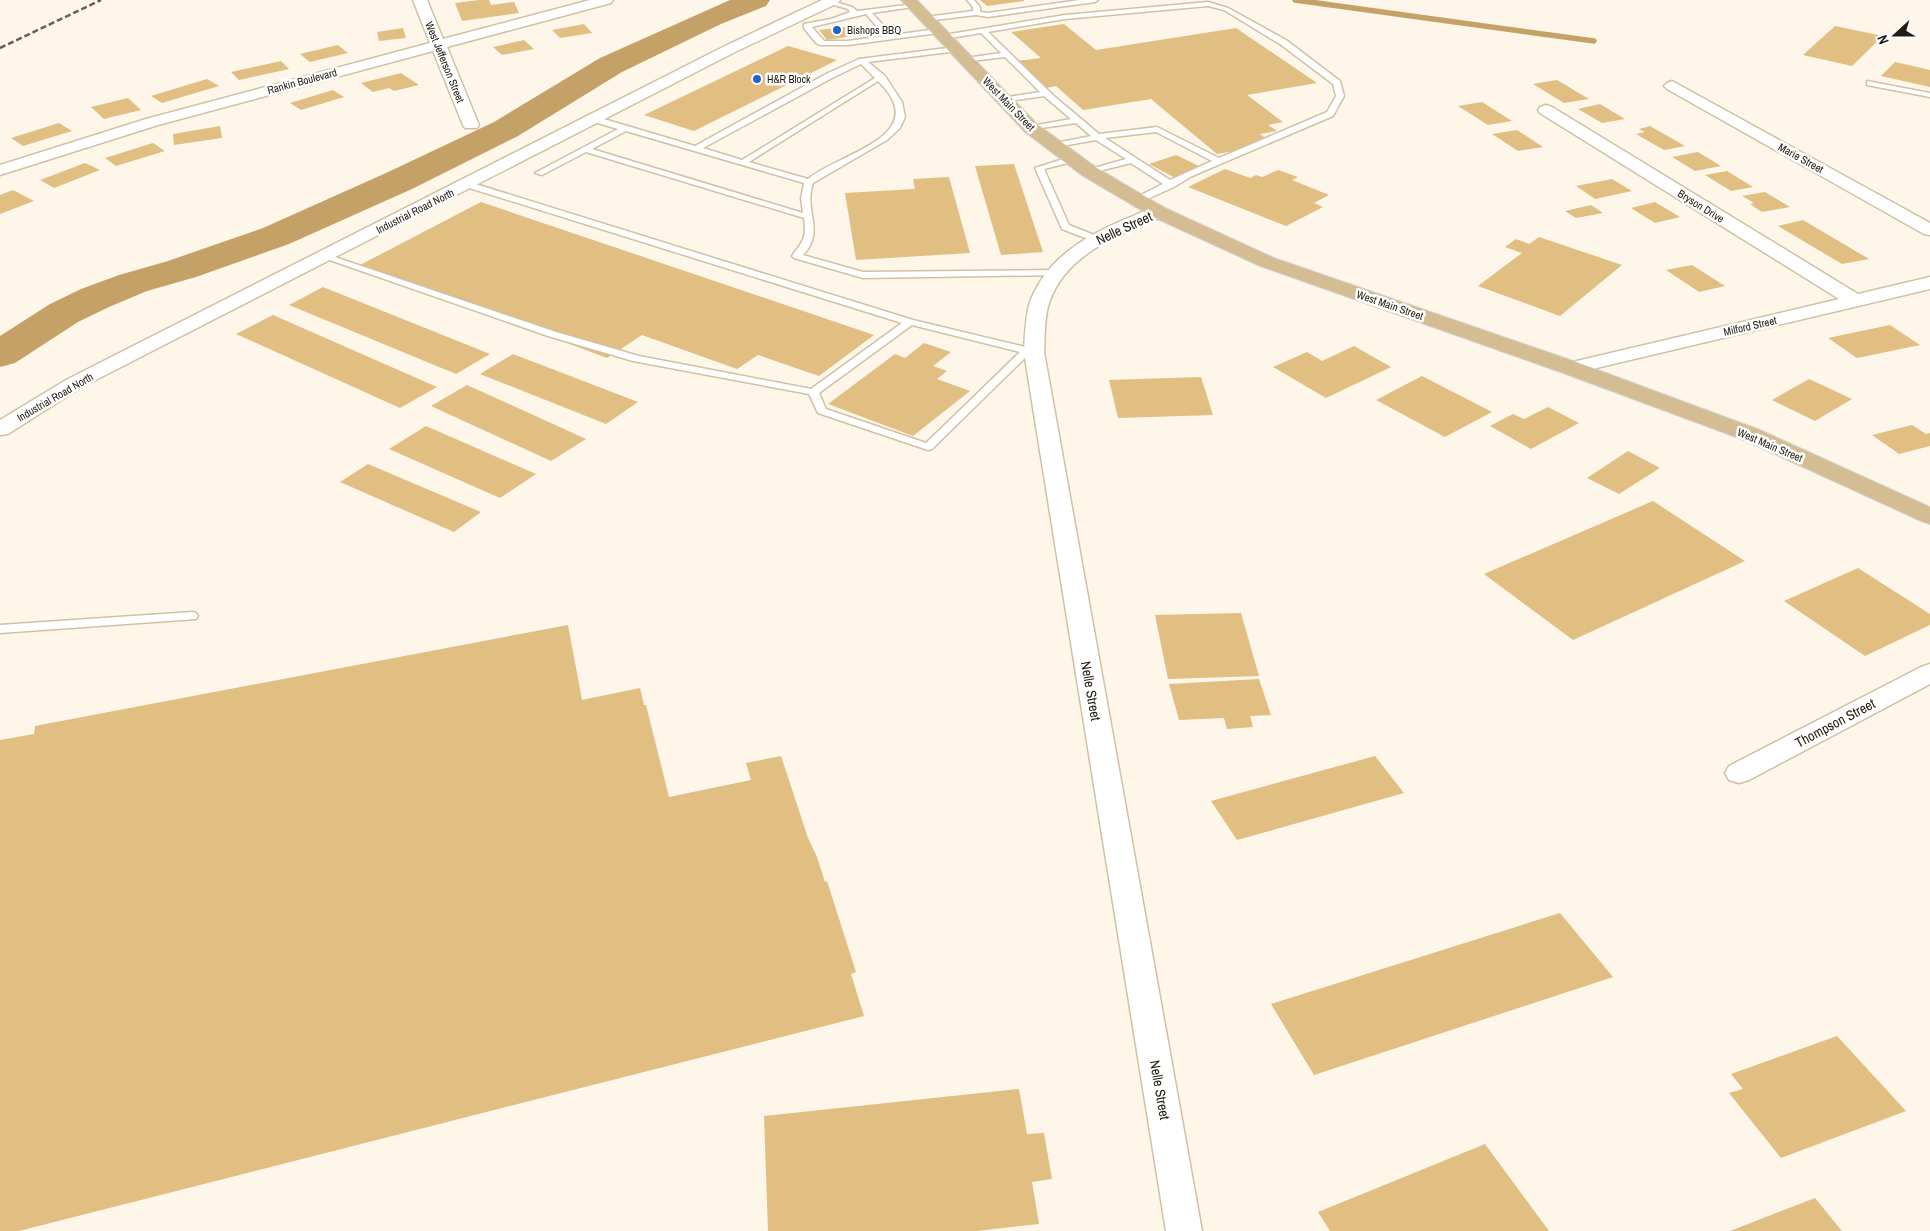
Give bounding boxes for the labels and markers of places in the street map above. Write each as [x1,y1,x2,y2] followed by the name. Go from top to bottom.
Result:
[847,23,901,37] place label: Bishops BBQ
[831,24,843,36] marker: Bishops BBQ
[767,72,811,86] place label: H&R Block
[751,73,763,85] marker: H&R Block

